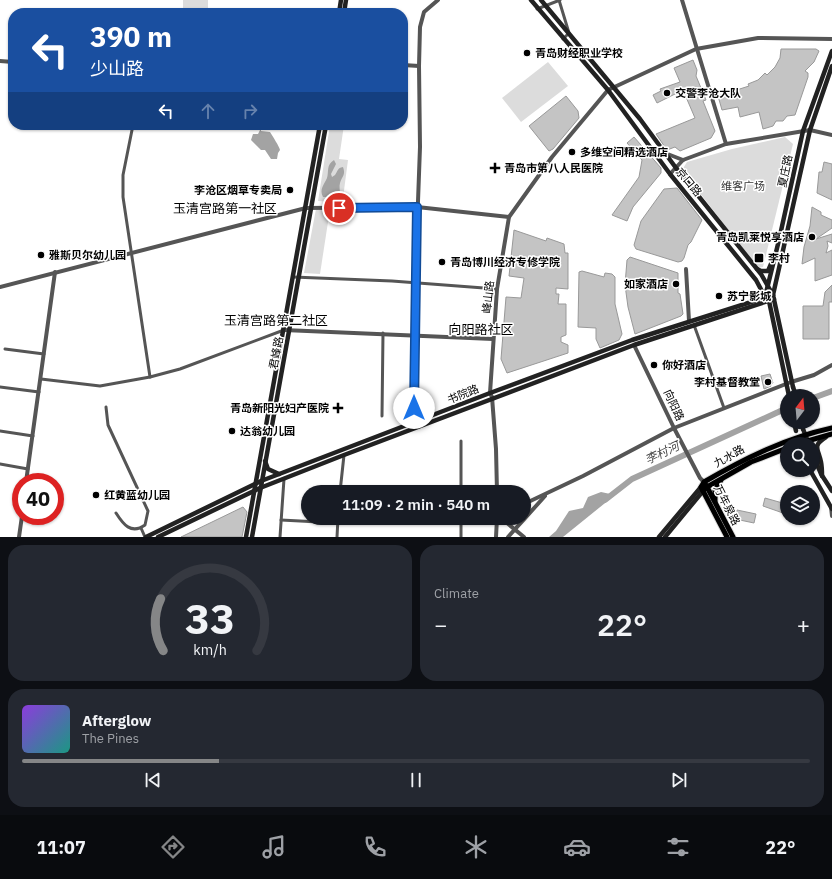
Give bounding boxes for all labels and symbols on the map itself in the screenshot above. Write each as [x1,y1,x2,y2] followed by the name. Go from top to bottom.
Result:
[535,46,623,60] place label: 青岛财经职业学校
[522,48,532,58] marker: 青岛财经职业学校
[675,86,741,100] place label: 交警李沧大队
[662,88,672,98] marker: 交警李沧大队
[580,145,668,159] place label: 多维空间精选酒店
[567,147,577,157] marker: 多维空间精选酒店
[775,153,795,189] street label: 夏庄路
[504,161,603,175] place label: 青岛市第八人民医院
[489,162,501,174] marker: 青岛市第八人民医院
[673,165,705,199] street label: 京口路
[721,179,765,193] park label: 维客广场
[194,183,282,197] place label: 李沧区烟草专卖局
[285,185,295,195] marker: 李沧区烟草专卖局
[322,191,356,225] pin
[173,200,277,217] district label: 玉清宫路第一社区
[716,230,804,244] place label: 青岛凯莱悦享酒店
[807,232,817,242] marker: 青岛凯莱悦享酒店
[49,248,126,262] place label: 雅斯贝尔幼儿园
[36,250,46,260] marker: 雅斯贝尔幼儿园
[768,251,790,265] place label: 李村
[753,252,765,264] marker: 李村
[450,255,560,269] place label: 青岛博川经济专修学院
[437,257,447,267] marker: 青岛博川经济专修学院
[624,277,668,291] place label: 如家酒店
[671,279,681,289] marker: 如家酒店
[479,280,497,314] street label: 峰山路
[727,289,772,303] place label: 苏宁影城
[714,291,724,301] marker: 苏宁影城
[224,312,328,329] district label: 玉清宫路第二社区
[448,321,514,338] district label: 向阳路社区
[266,335,286,371] street label: 君峰路
[662,358,706,372] place label: 你好酒店
[649,360,659,370] marker: 你好酒店
[694,375,760,389] place label: 李村基督教堂
[763,377,773,387] marker: 李村基督教堂
[445,381,481,407] street label: 书院路
[393,387,435,429] position arrow
[661,387,687,423] street label: 向阳路
[780,389,820,429] north arrow
[230,401,329,415] place label: 青岛新阳光妇产医院
[332,402,344,414] marker: 青岛新阳光妇产医院
[240,424,295,438] place label: 达翁幼儿园
[227,426,237,436] marker: 达翁幼儿园
[642,437,683,467] water label: 李村河
[711,442,747,470] street label: 九水路
[12,473,64,525] speed limit sign: 40
[711,482,743,528] street label: 万年泉路
[104,488,170,502] place label: 红黄蓝幼儿园
[91,490,101,500] marker: 红黄蓝幼儿园

